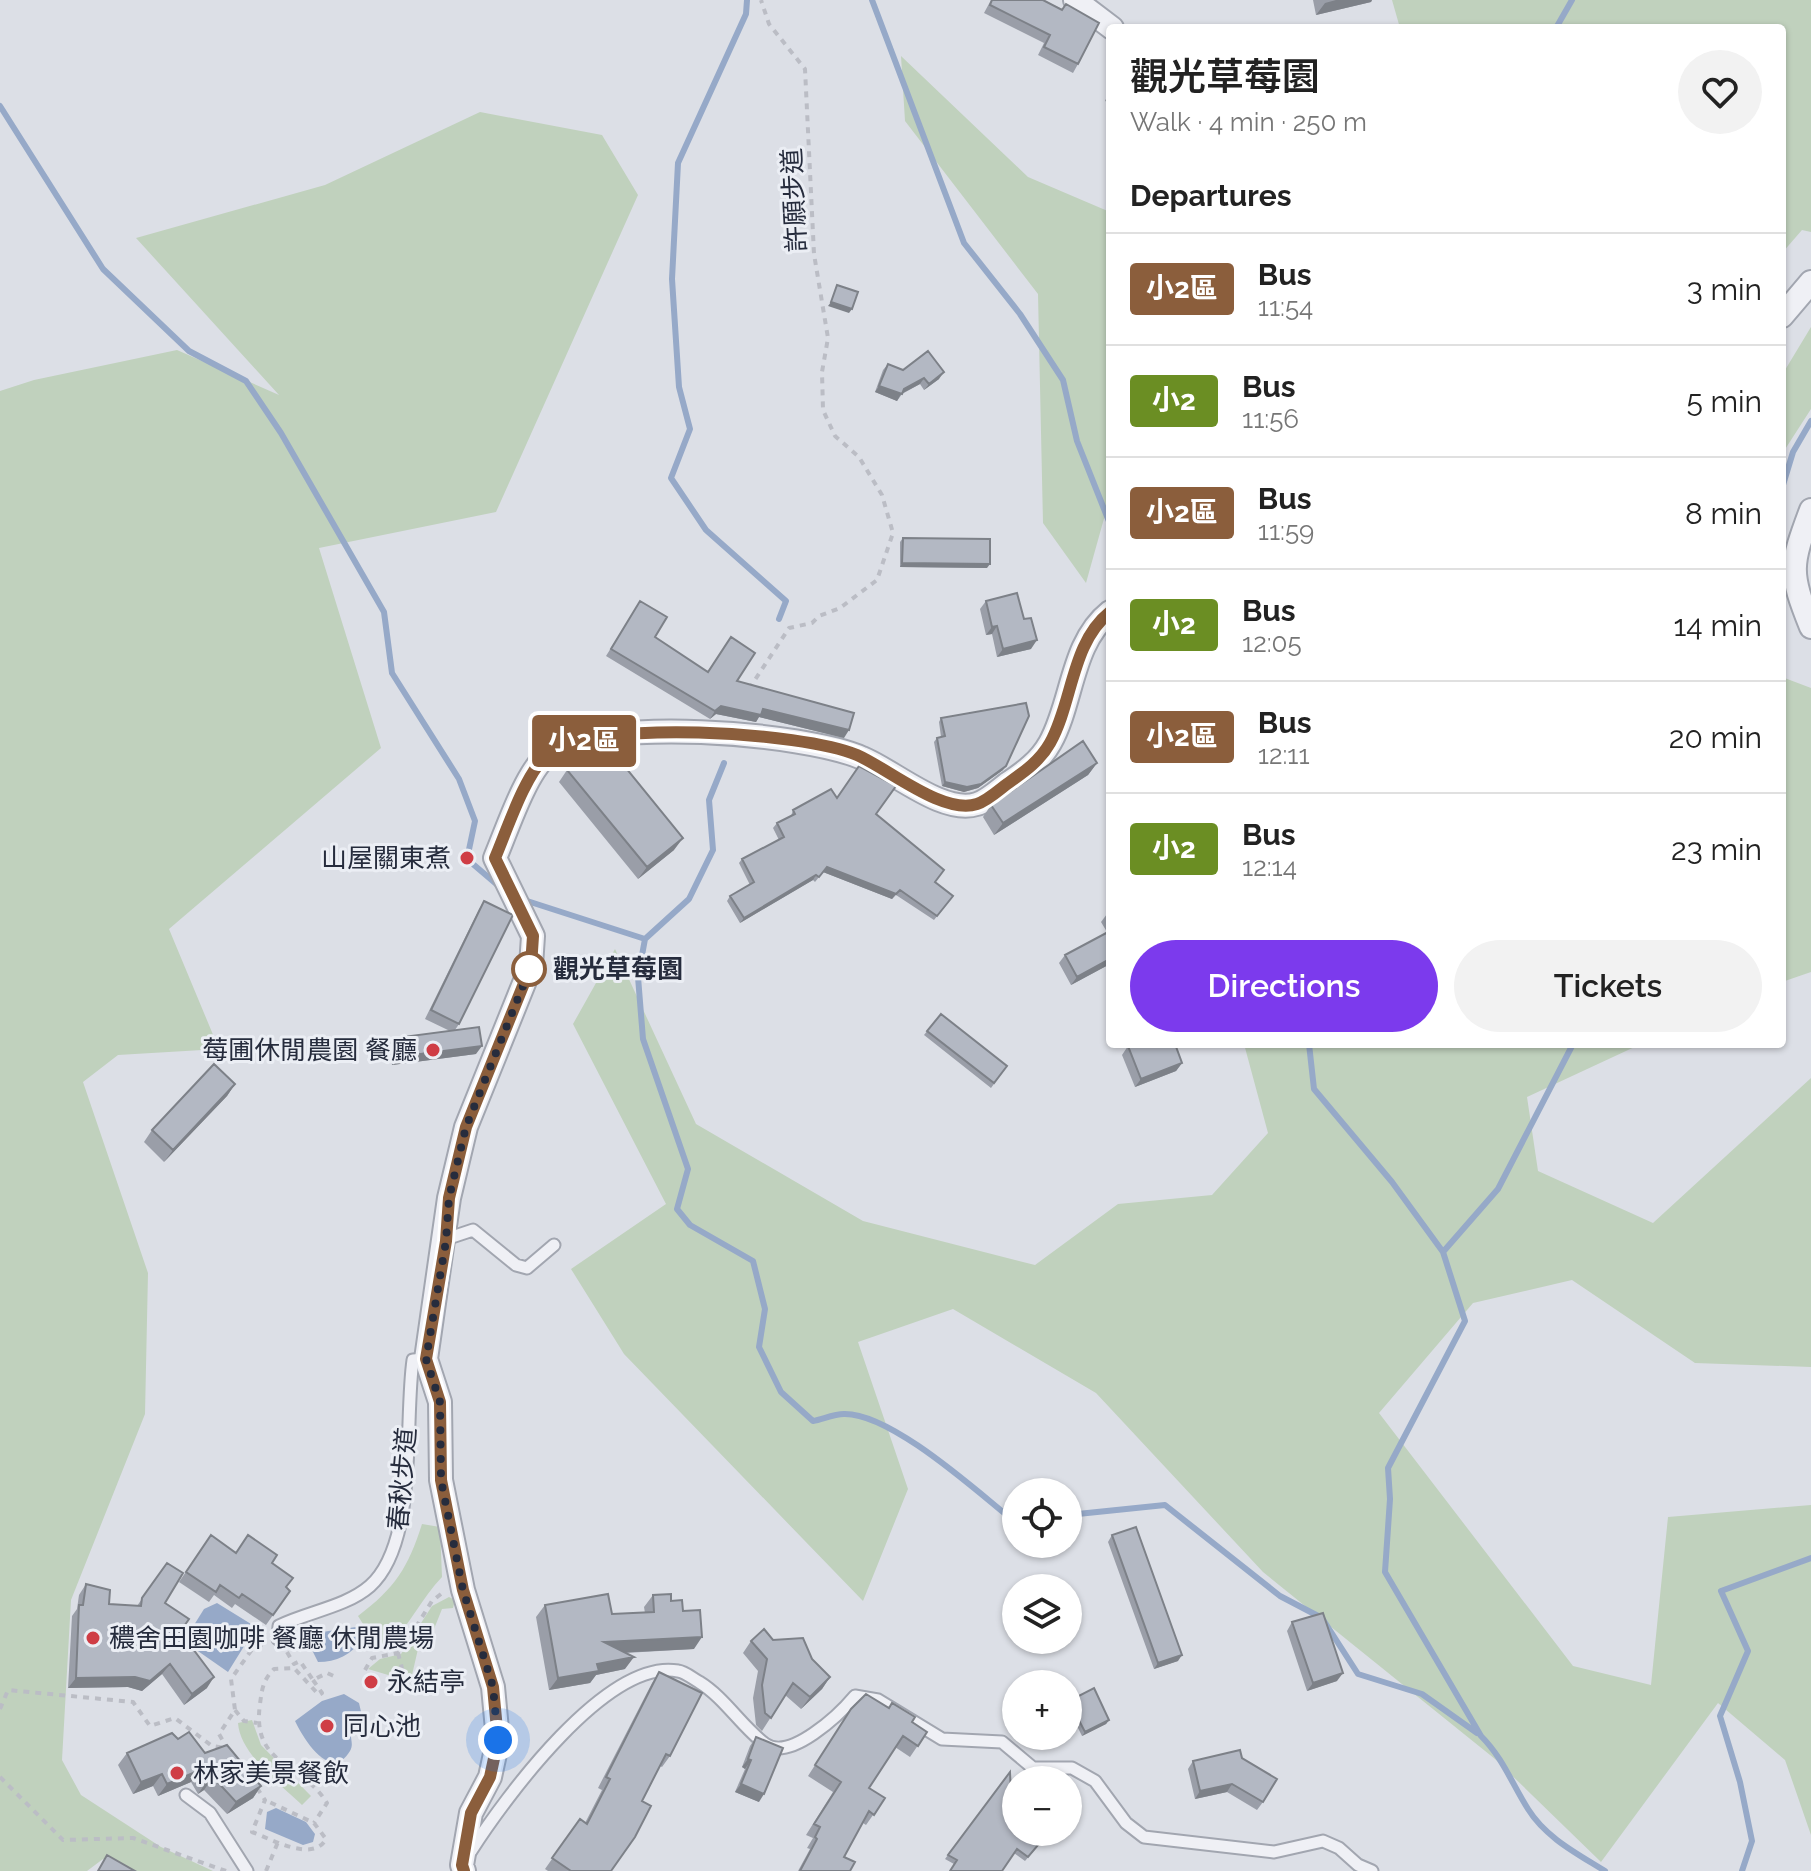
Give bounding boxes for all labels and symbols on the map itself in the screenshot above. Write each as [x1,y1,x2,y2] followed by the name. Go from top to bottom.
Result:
[776,147,812,253] street label: 許願步道
[538,715,630,767] line badge: 小2區
[321,843,451,873] place label: 山屋關東煮
[458,849,476,867] marker: 山屋關東煮
[512,952,546,986] marker: 觀光草莓園
[553,954,683,984] place label: 觀光草莓園
[202,1035,417,1065] place label: 莓圃休閒農園 餐廳
[424,1041,442,1059] marker: 莓圃休閒農園 餐廳
[383,1426,421,1532] street label: 春秋步道
[109,1623,434,1653] place label: 穠舍田園咖啡 餐廳 休閒農場
[84,1629,102,1647] marker: 穠舍田園咖啡 餐廳 休閒農場
[387,1667,465,1697] place label: 永結亭
[362,1673,380,1691] marker: 永結亭
[343,1711,421,1741] place label: 同心池
[318,1717,336,1735] marker: 同心池
[478,1720,518,1760] your location
[193,1758,349,1788] place label: 林家美景餐飲
[168,1764,186,1782] marker: 林家美景餐飲

